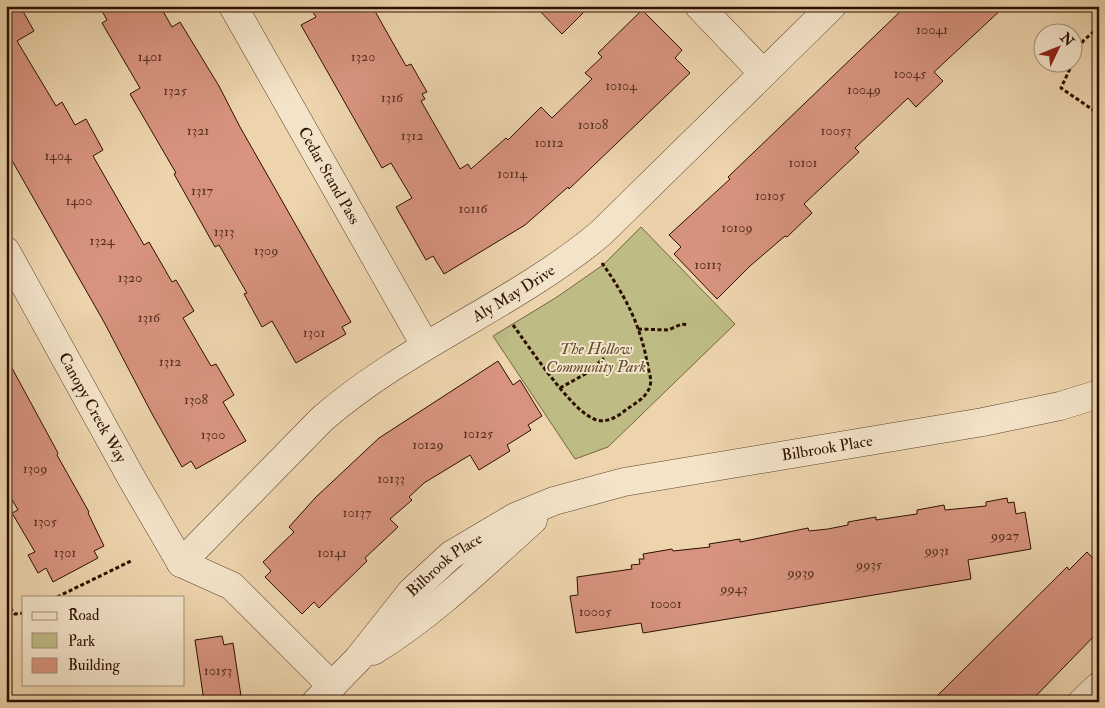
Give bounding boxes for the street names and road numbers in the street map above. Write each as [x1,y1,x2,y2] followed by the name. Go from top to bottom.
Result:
[294,123,365,228] street label: Cedar Stand Pass
[468,260,559,327] street label: Aly May Drive
[54,349,132,467] street label: Canopy Creek Way
[780,431,874,466] street label: Bilbrook Place
[402,528,486,601] street label: Bilbrook Place

